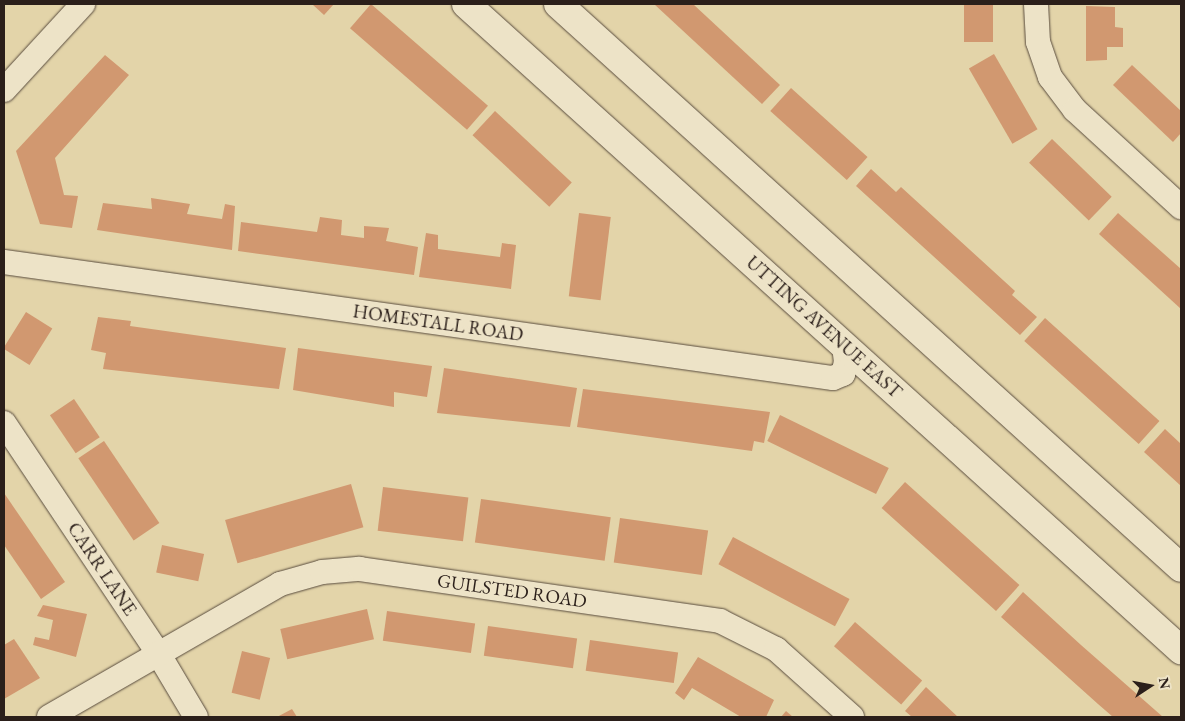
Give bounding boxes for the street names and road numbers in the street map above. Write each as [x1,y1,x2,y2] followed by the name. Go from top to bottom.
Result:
[741,251,907,403] street label: UTTING AVENUE EAST
[351,300,525,346] street label: HOMESTALL ROAD
[62,518,142,620] street label: CARR LANE
[436,569,588,613] street label: GUILSTED ROAD

